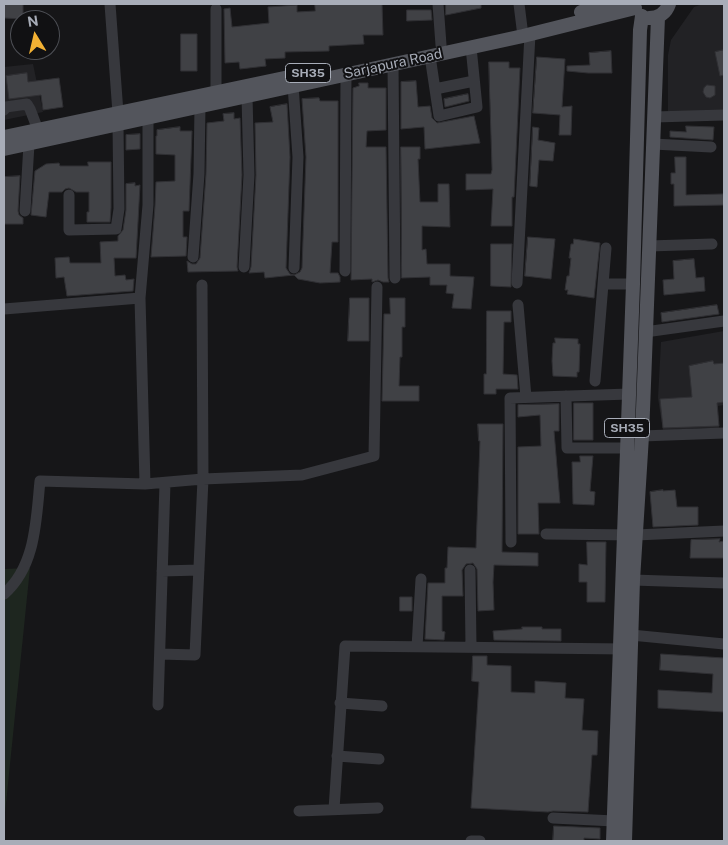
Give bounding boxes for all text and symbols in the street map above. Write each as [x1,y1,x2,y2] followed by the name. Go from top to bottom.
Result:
[10,10,60,60] north arrow
[26,12,39,30] text: N
[342,45,444,83] street label: Sarjapura Road
[286,64,330,82] road number: SH35
[604,418,650,438] road number: SH35

